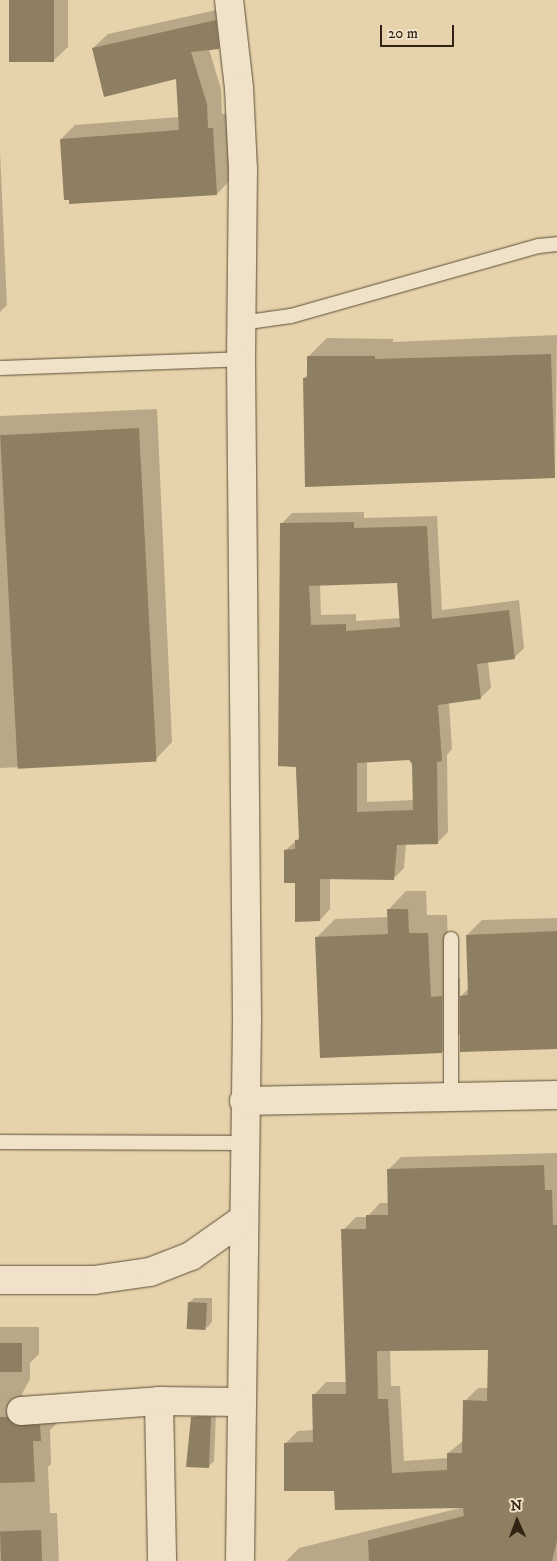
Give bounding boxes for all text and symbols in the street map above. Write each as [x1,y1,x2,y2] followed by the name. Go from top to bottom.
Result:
[382,15,456,47] scale bar
[388,24,418,43] text: 20 m
[492,1496,542,1546] north arrow
[510,1497,523,1515] text: N

